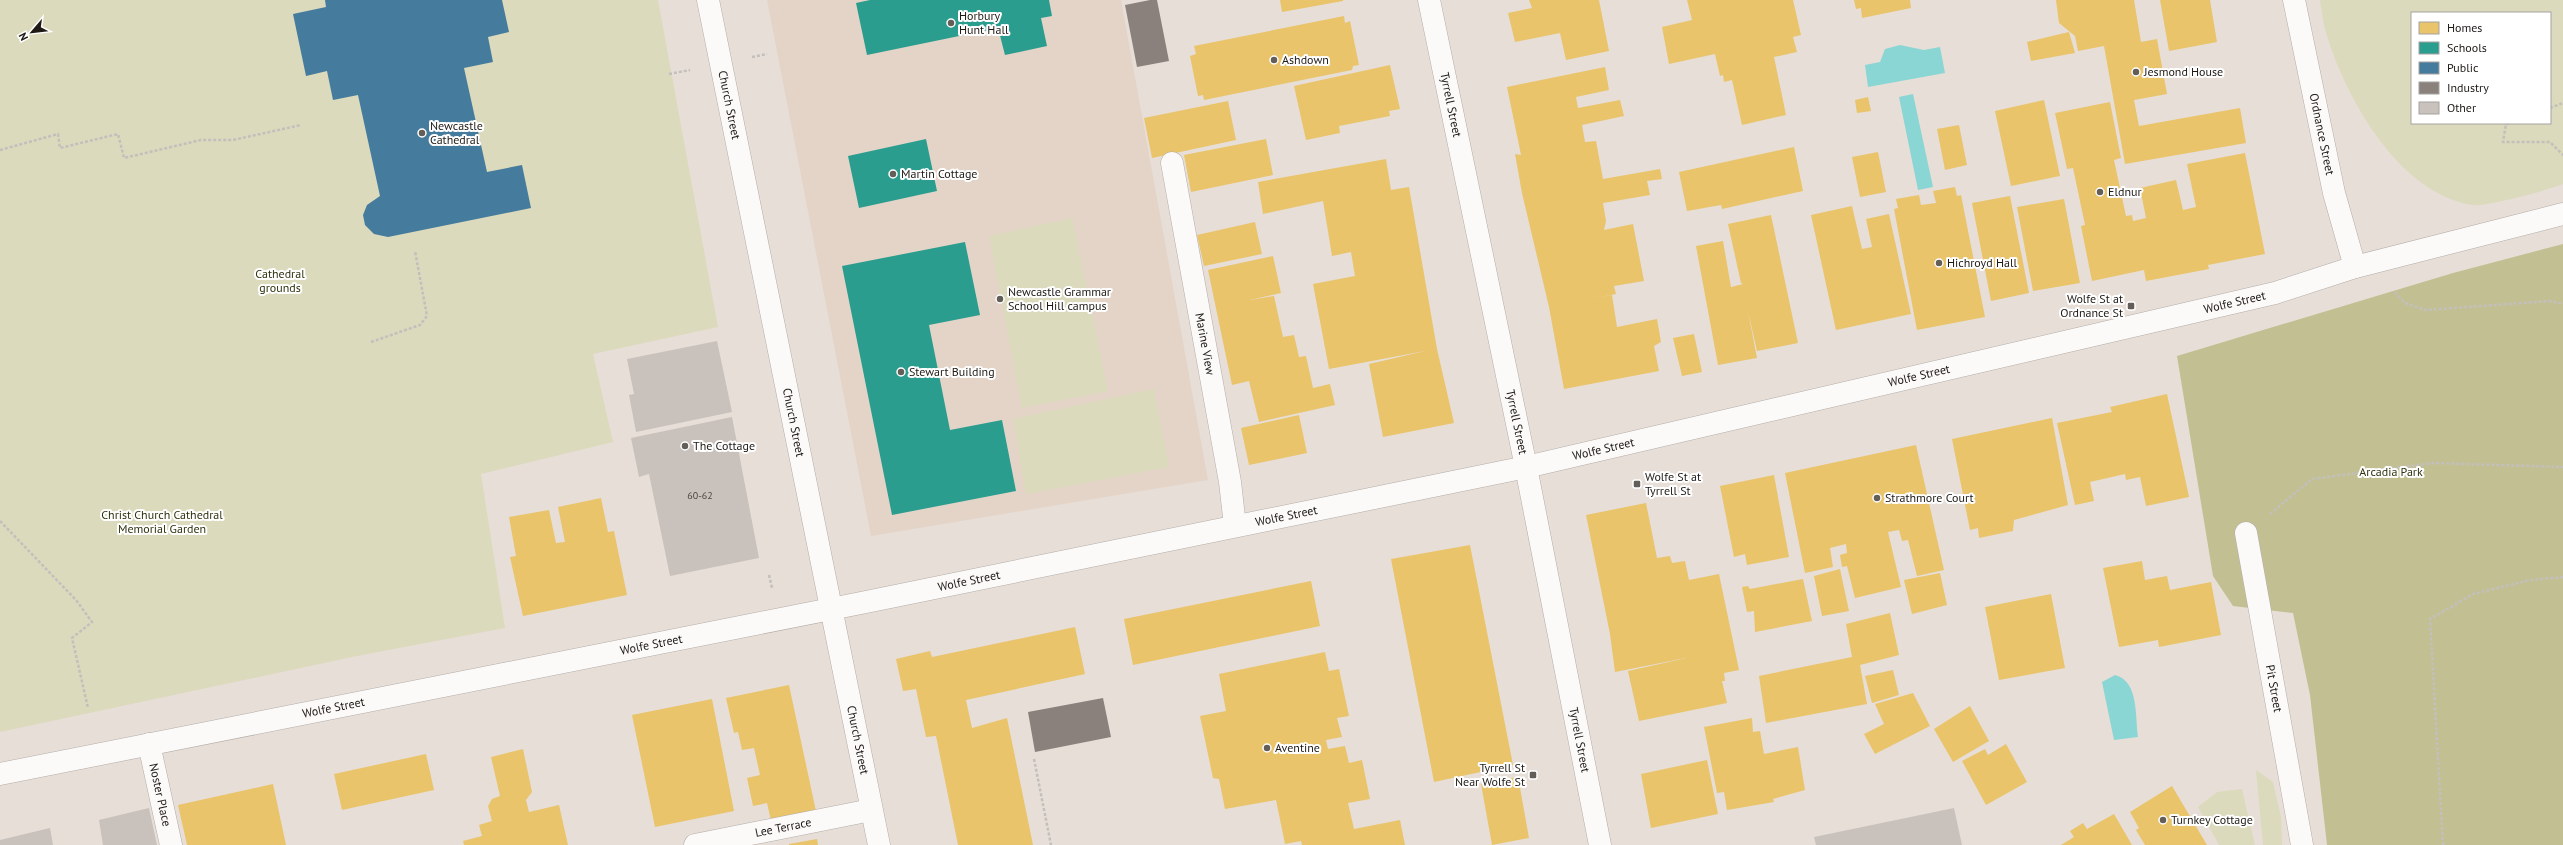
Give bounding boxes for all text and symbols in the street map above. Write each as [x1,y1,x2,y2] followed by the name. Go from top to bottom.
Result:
[959,8,1009,37] place label: Horbury Hunt Hall
[12,12,52,52] north arrow
[2411,12,2551,124] legend
[946,18,956,28] marker: Horbury Hunt Hall
[2447,20,2482,35] text: Homes
[15,30,31,43] text: N
[2447,40,2487,55] text: Schools
[1282,52,1329,67] place label: Ashdown
[1269,55,1279,65] marker: Ashdown
[2447,60,2479,75] text: Public
[2143,64,2223,79] place label: Jesmond House
[2131,67,2141,77] marker: Jesmond House
[715,69,744,141] street label: Church Street
[1437,71,1465,138] street label: Tyrrell Street
[2447,80,2489,95] text: Industry
[2307,92,2338,176] street label: Ordnance Street
[2447,100,2476,115] text: Other
[430,118,483,147] place label: Newcastle Cathedral
[417,128,427,138] marker: Newcastle Cathedral
[901,166,977,181] place label: Martin Cottage
[888,169,898,179] marker: Martin Cottage
[2108,184,2142,199] place label: Eldnur
[2095,187,2105,197] marker: Eldnur
[1947,255,2017,270] place label: Hichroyd Hall
[1934,258,1944,268] marker: Hichroyd Hall
[255,266,305,295] park label: Cathedral grounds
[1008,284,1111,313] place label: Newcastle Grammar School Hill campus
[2202,287,2267,316] street label: Wolfe Street
[2060,291,2123,320] place label: Wolfe St at Ordnance St
[995,294,1005,304] marker: Newcastle Grammar School Hill campus
[2126,301,2136,311] marker: Wolfe St at Ordnance St
[1192,312,1218,377] street label: Marine View
[1886,361,1951,390] street label: Wolfe Street
[909,364,995,379] place label: Stewart Building
[896,367,906,377] marker: Stewart Building
[780,387,808,458] street label: Church Street
[1503,388,1531,456] street label: Tyrrell Street
[1571,434,1636,463] street label: Wolfe Street
[693,438,755,453] place label: The Cottage
[680,441,690,451] marker: The Cottage
[2359,464,2423,479] park label: Arcadia Park
[1645,469,1701,498] place label: Wolfe St at Tyrrell St
[1632,479,1642,489] marker: Wolfe St at Tyrrell St
[687,489,713,502] house number: 60-62
[1885,490,1974,505] place label: Strathmore Court
[1872,493,1882,503] marker: Strathmore Court
[1254,502,1319,529] street label: Wolfe Street
[101,507,223,536] park label: Christ Church Cathedral Memorial Garden
[936,567,1001,594] street label: Wolfe Street
[619,631,684,658] street label: Wolfe Street
[2263,664,2286,713] street label: Pit Street
[301,694,366,721] street label: Wolfe Street
[844,704,873,776] street label: Church Street
[1566,706,1594,774] street label: Tyrrell Street
[1275,740,1320,755] place label: Aventine
[1262,743,1272,753] marker: Aventine
[1455,760,1525,789] place label: Tyrrell St Near Wolfe St
[146,762,175,828] street label: Noster Place
[1528,770,1538,780] marker: Tyrrell St Near Wolfe St
[2171,812,2253,827] place label: Turnkey Cottage
[754,814,813,840] street label: Lee Terrace
[2158,815,2168,825] marker: Turnkey Cottage

